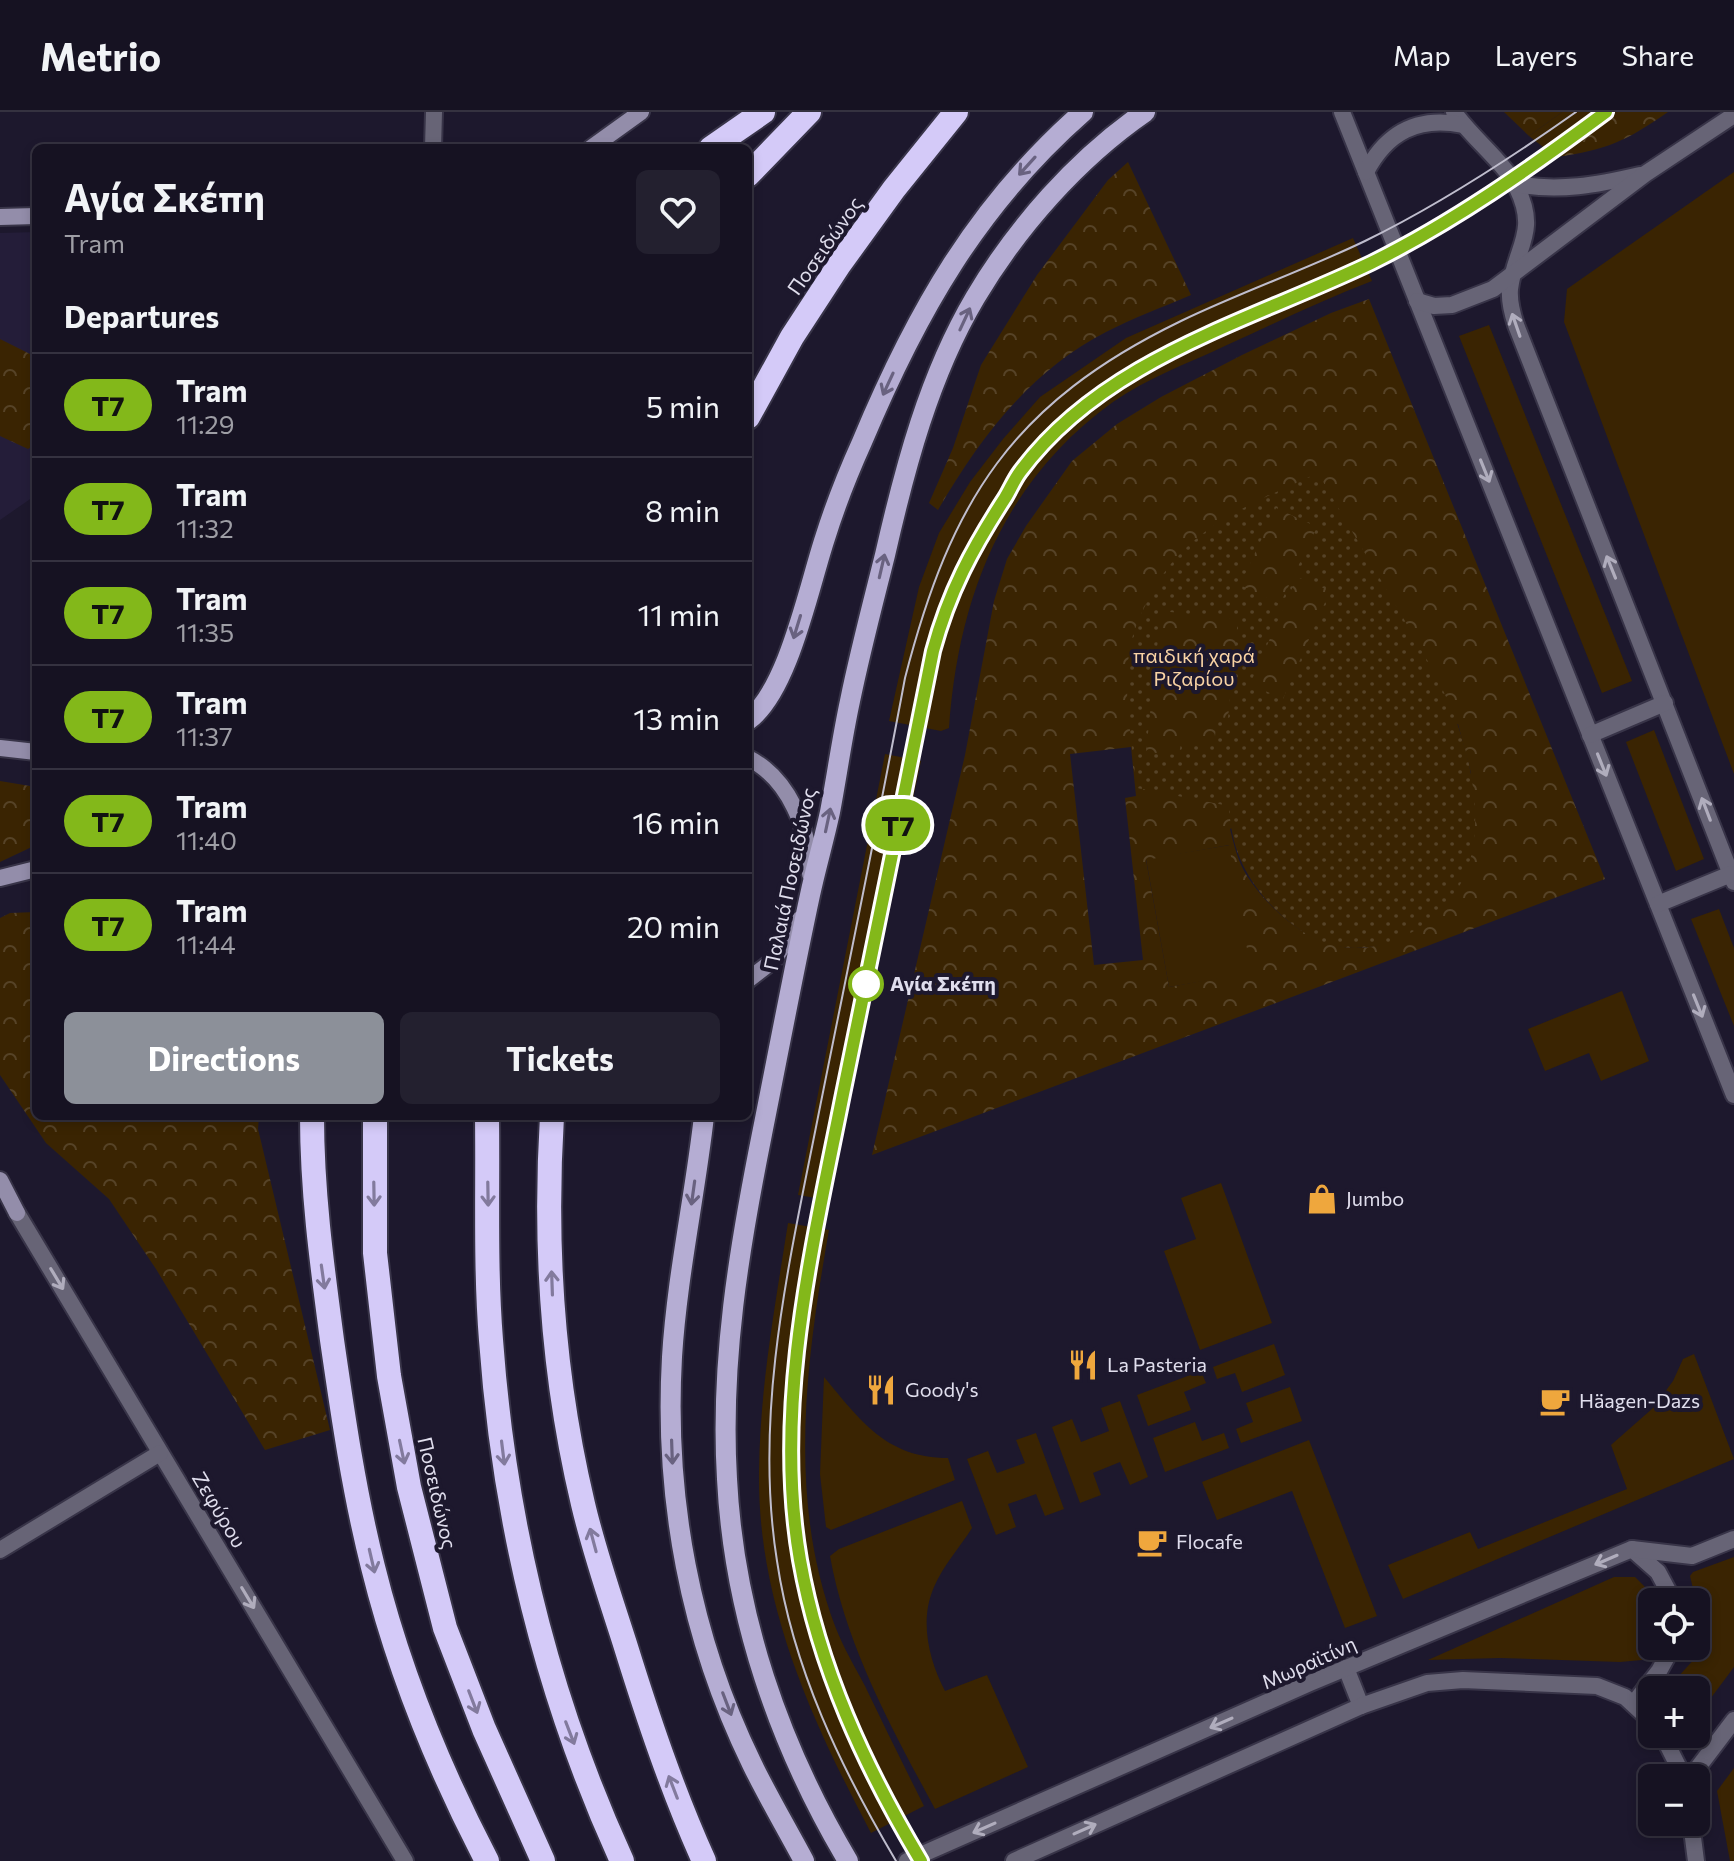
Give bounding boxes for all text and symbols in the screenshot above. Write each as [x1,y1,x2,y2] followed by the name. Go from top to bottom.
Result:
[40,32,161,79] text: Metrio
[1393,38,1451,72] text: Map
[1495,38,1577,72] text: Layers
[1621,38,1694,72] text: Share
[1018,156,1037,176] one-way arrow
[636,170,720,254] button: heart
[64,173,265,220] text: Αγία Σκέπη
[782,192,867,299] street label: Ποσειδώνος
[64,227,125,258] text: Tram
[64,297,219,334] text: Departures
[958,308,973,332] one-way arrow
[1508,312,1523,337] one-way arrow
[176,371,248,408] text: Tram
[880,372,895,396] one-way arrow
[646,387,720,424] text: 5 min
[91,388,125,422] text: Τ7
[176,408,235,439] text: 11:29
[1479,458,1493,483] one-way arrow
[176,475,248,512] text: Tram
[645,491,720,528] text: 8 min
[91,492,125,526] text: Τ7
[176,512,234,543] text: 11:32
[875,553,890,579] one-way arrow
[1603,555,1617,580] one-way arrow
[176,579,248,616] text: Tram
[638,595,720,632] text: 11 min
[91,596,125,630] text: Τ7
[789,614,804,640] one-way arrow
[176,616,234,647] text: 11:35
[1133,643,1255,690] park label: παιδική χαρά Ριζαρίου
[176,683,248,720] text: Tram
[633,699,720,736] text: 13 min
[91,700,125,734] text: Τ7
[176,720,233,751] text: 11:37
[1596,752,1610,777] one-way arrow
[758,785,820,972] street label: Παλαιά Ποσειδώνος
[176,787,248,824] text: Tram
[1698,797,1712,822] one-way arrow
[862,799,934,851] line badge: Τ7
[632,803,720,840] text: 16 min
[91,804,125,838] text: Τ7
[821,807,836,833] one-way arrow
[881,808,915,842] text: Τ7
[176,824,237,855] text: 11:40
[176,891,248,928] text: Tram
[627,907,720,944] text: 20 min
[91,908,125,942] text: Τ7
[176,928,236,959] text: 11:44
[849,967,883,1001] marker: Αγία Σκέπη
[890,971,996,995] place label: Αγία Σκέπη
[1692,993,1707,1018] one-way arrow
[64,1012,384,1104] button: Directions
[400,1012,720,1104] button: Tickets
[366,1180,381,1207] one-way arrow
[480,1180,496,1207] one-way arrow
[685,1180,700,1205] one-way arrow
[1305,1182,1339,1216] shop icon: Jumbo
[1346,1186,1404,1210] place label: Jumbo
[316,1264,331,1290] one-way arrow
[49,1267,65,1290] one-way arrow
[545,1270,560,1297] one-way arrow
[1066,1348,1100,1382] restaurant icon: La Pasteria
[1107,1352,1207,1376] place label: La Pasteria
[864,1373,898,1407] restaurant icon: Goody's
[905,1377,979,1401] place label: Goody's
[1538,1384,1572,1418] cafe icon: Häagen-Dazs
[1579,1388,1700,1412] place label: Häagen-Dazs
[413,1434,463,1551] street label: Ποσειδώνος
[664,1438,679,1465] one-way arrow
[395,1439,410,1464] one-way arrow
[496,1440,511,1465] one-way arrow
[188,1467,252,1552] street label: Ζεφύρου
[1135,1525,1169,1559] cafe icon: Flocafe
[584,1527,599,1553] one-way arrow
[1176,1529,1243,1553] place label: Flocafe
[365,1548,380,1574] one-way arrow
[1594,1553,1619,1568] one-way arrow
[241,1586,257,1609] one-way arrow
[1638,1588,1710,1836] map controls
[1638,1588,1710,1660] button: locate
[1258,1631,1359,1694] street label: Μωραϊτίνη
[1638,1676,1710,1748] button: +
[467,1689,481,1714] one-way arrow
[721,1692,735,1716] one-way arrow
[1210,1716,1234,1731] one-way arrow
[564,1720,578,1745] one-way arrow
[1638,1764,1710,1836] button: −
[665,1775,679,1800] one-way arrow
[972,1821,996,1836] one-way arrow
[1073,1821,1097,1836] one-way arrow

